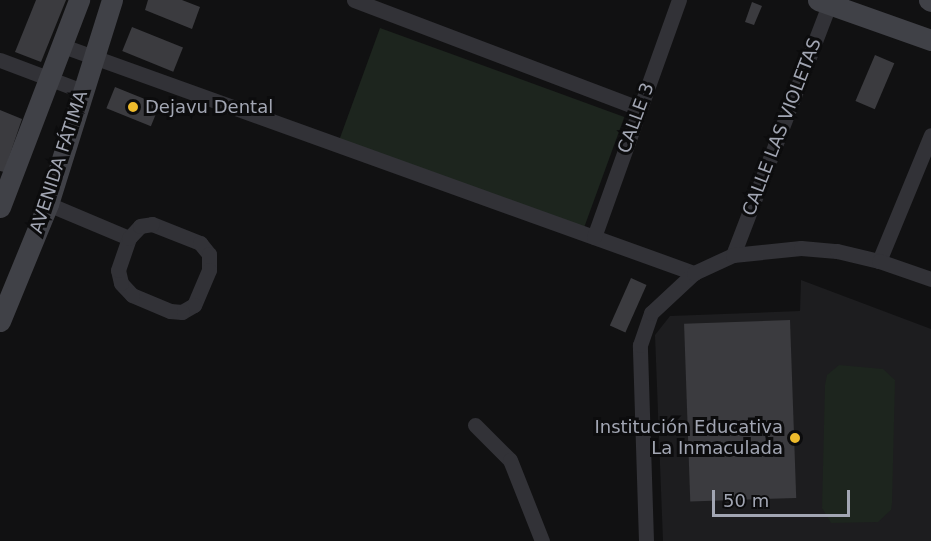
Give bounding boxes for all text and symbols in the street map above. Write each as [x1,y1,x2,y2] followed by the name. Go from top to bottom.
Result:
[738,35,826,219] street label: CALLE LAS VIOLETAS
[613,80,659,156] street label: CALLE 3
[26,88,92,236] street label: AVENIDA FÁTIMA
[145,96,273,118] place label: Dejavu Dental
[126,100,140,114] marker: Dejavu Dental
[594,417,783,460] place label: Institución Educativa La Inmaculada
[788,431,802,445] marker: Institución Educativa La Inmaculada
[715,478,853,516] scale bar
[723,490,769,511] text: 50 m

